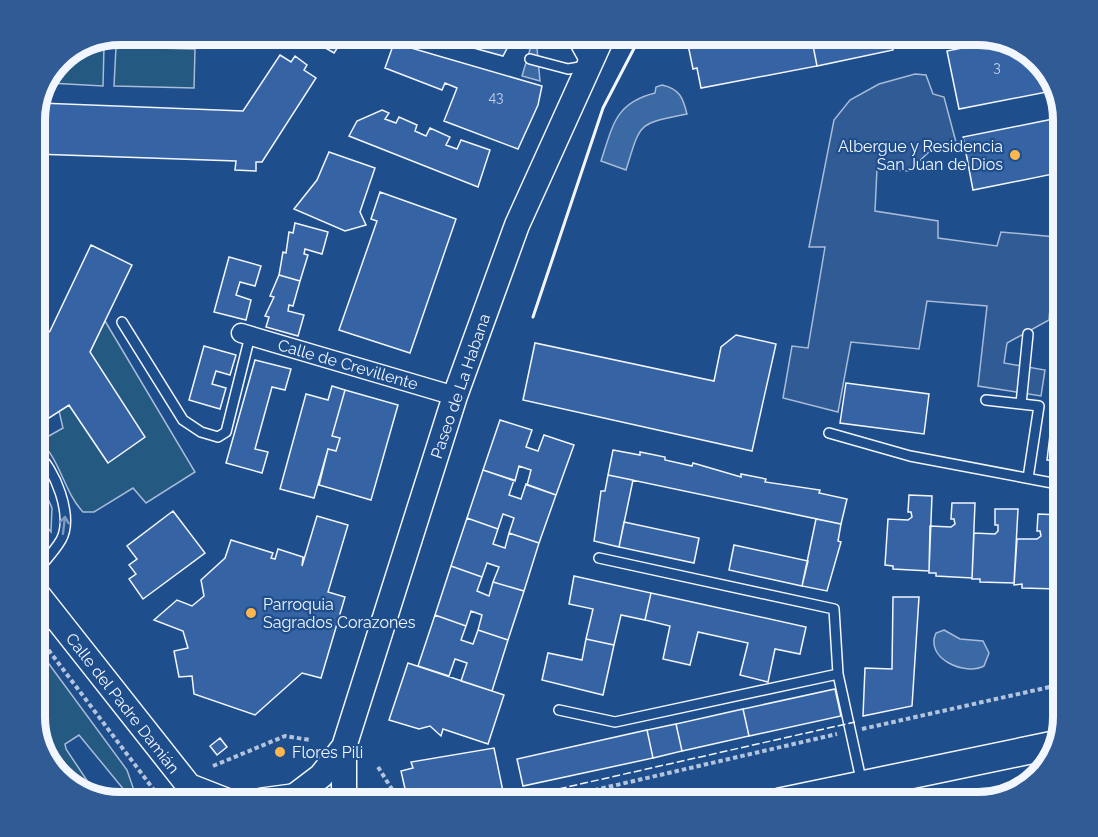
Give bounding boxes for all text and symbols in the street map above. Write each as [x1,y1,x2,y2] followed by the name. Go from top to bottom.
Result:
[993,59,1001,75] house number: 3
[488,89,504,105] house number: 43
[838,137,1003,174] place label: Albergue y Residencia San Juan de Dios
[1008,148,1022,162] marker: Albergue y Residencia San Juan de Dios
[427,311,494,461] street label: Paseo de La Habana
[276,335,420,394] street label: Calle de Crevillente
[59,515,70,535] one-way arrow
[263,595,416,632] place label: Parroquia Sagrados Corazones
[244,606,258,620] marker: Parroquia Sagrados Corazones
[62,629,183,777] street label: Calle del Padre Damián
[292,743,363,762] place label: Flores Pili
[273,745,287,759] marker: Flores Pili

